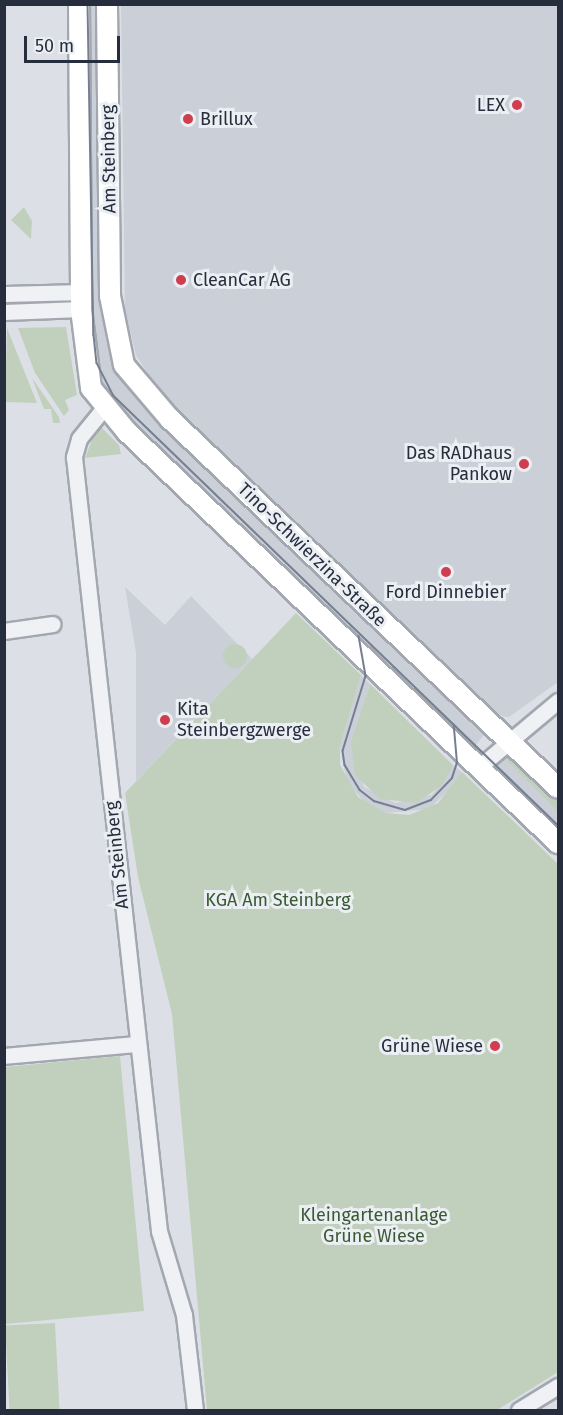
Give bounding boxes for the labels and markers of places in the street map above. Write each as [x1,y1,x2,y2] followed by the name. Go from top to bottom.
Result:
[477,94,505,116] place label: LEX
[510,98,524,112] marker: LEX
[200,108,253,130] place label: Brillux
[181,112,195,126] marker: Brillux
[193,269,291,291] place label: CleanCar AG
[174,273,188,287] marker: CleanCar AG
[406,443,512,486] place label: Das RADhaus Pankow
[517,457,531,471] marker: Das RADhaus Pankow
[439,565,453,579] marker: Ford Dinnebier
[386,581,506,603] place label: Ford Dinnebier
[177,699,311,742] place label: Kita Steinbergzwerge
[158,713,172,727] marker: Kita Steinbergzwerge
[381,1035,483,1057] place label: Grüne Wiese
[488,1039,502,1053] marker: Grüne Wiese

